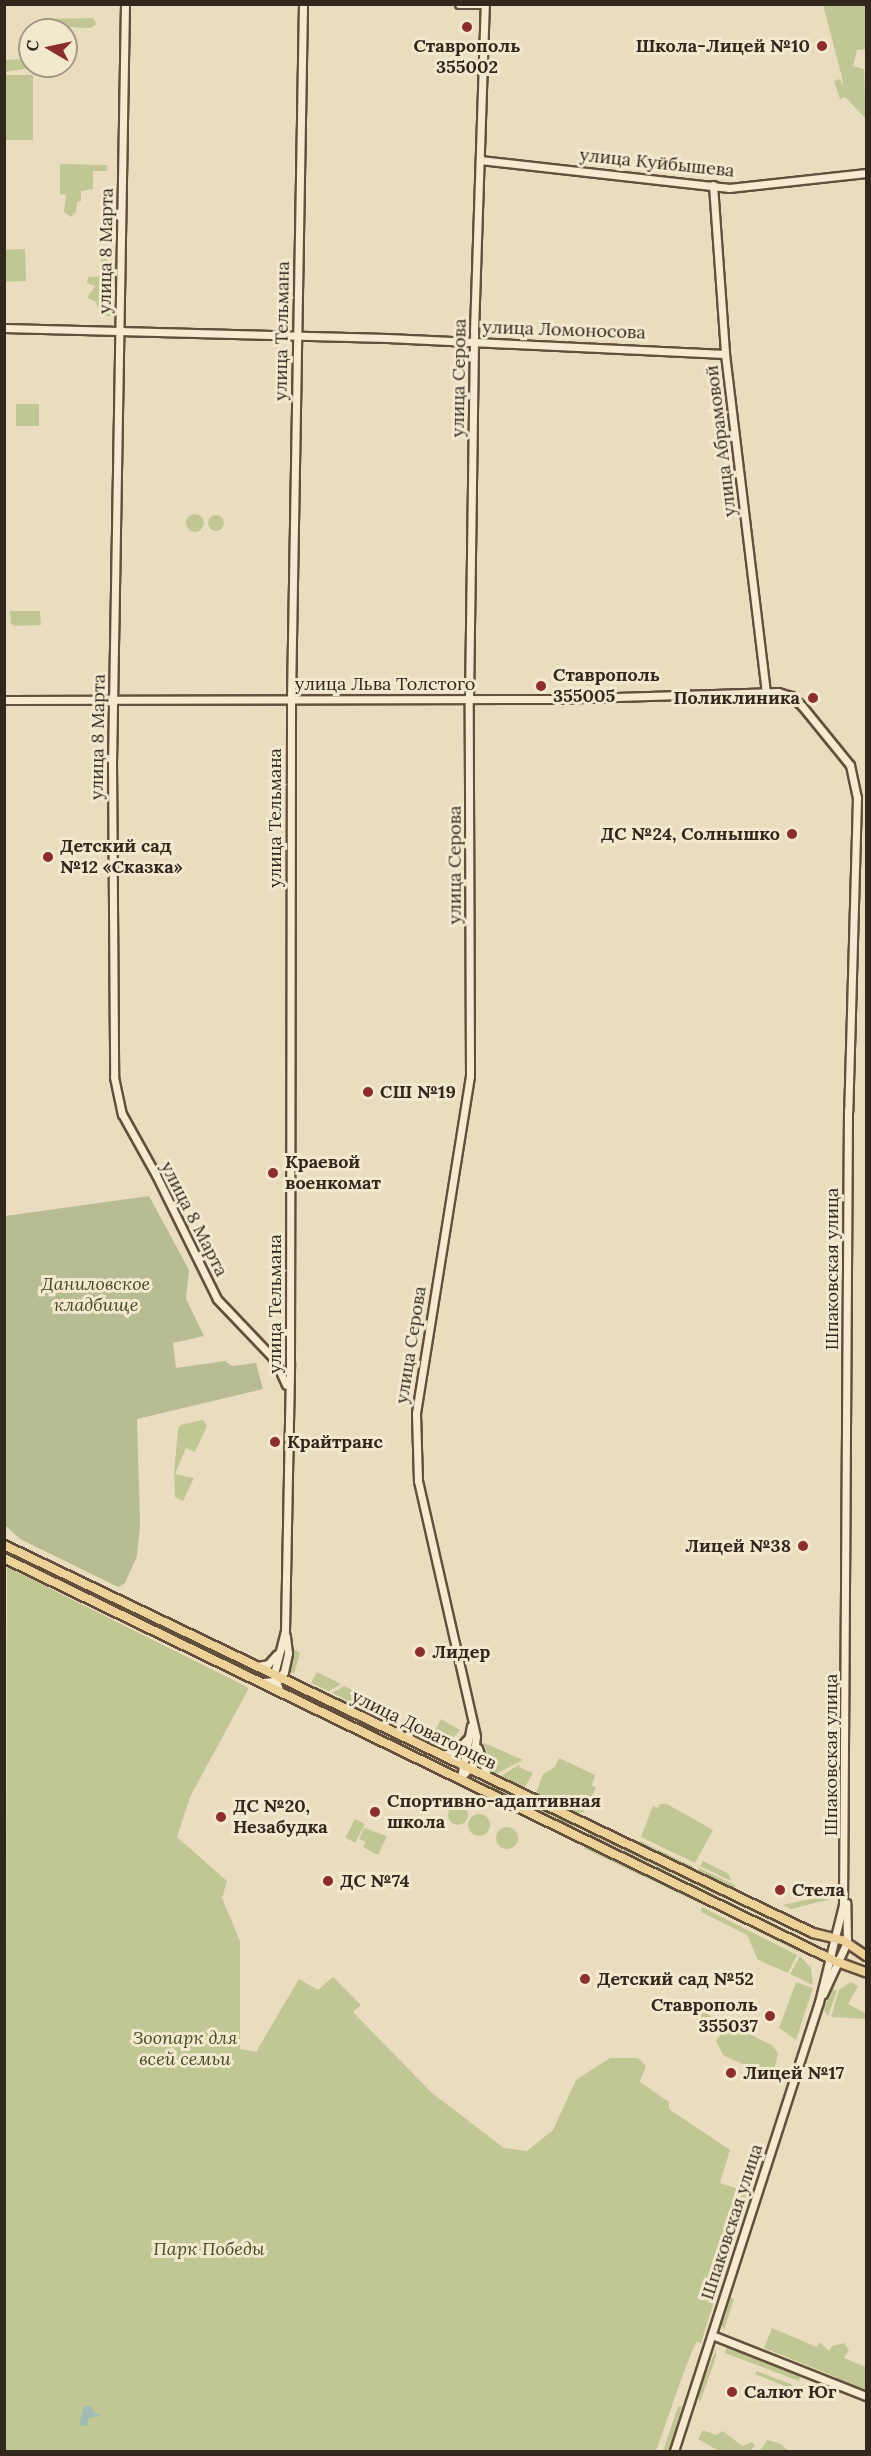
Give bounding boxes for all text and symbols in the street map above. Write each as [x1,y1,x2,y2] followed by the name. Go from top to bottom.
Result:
[18,18,78,78] north arrow
[460,20,474,34] marker: Ставрополь 355002
[636,35,810,57] place label: Школа-Лицей №10
[413,36,521,78] place label: Ставрополь 355002
[21,39,43,53] text: С
[815,39,829,53] marker: Школа-Лицей №10
[578,144,736,182] street label: улица Куйбышева
[94,188,118,314] street label: улица 8 Марта
[270,261,294,401] street label: улица Тельмана
[482,316,646,344] street label: улица Ломоносова
[447,318,471,438] street label: улица Серова
[701,364,741,518] street label: улица Абрамовой
[553,665,660,708] place label: Ставрополь 355005
[295,673,475,695] street label: улица Льва Толстого
[86,674,110,800] street label: улица 8 Марта
[534,679,548,693] marker: Ставрополь 355005
[674,687,800,709] place label: Поликлиника
[804,689,822,707] marker: Поликлиника
[264,748,286,888] street label: улица Тельмана
[444,806,466,924] street label: улица Серова
[601,823,780,845] place label: ДС №24, Солнышко
[785,827,799,841] marker: ДС №24, Солнышко
[60,836,183,878] place label: Детский сад №12 «Сказка»
[41,850,55,864] marker: Детский сад №12 «Сказка»
[380,1081,456,1103] place label: СШ №19
[361,1085,375,1099] marker: СШ №19
[285,1152,381,1194] place label: Краевой военкомат
[156,1158,232,1280] street label: улица 8 Марта
[266,1166,280,1180] marker: Краевой военкомат
[821,1188,843,1350] street label: Шпаковская улица
[264,1234,286,1374] street label: улица Тельмана
[42,1274,150,1316] park label: Даниловское кладбище
[391,1285,431,1405] street label: улица Серова
[287,1431,383,1453] place label: Крайтранс
[268,1435,282,1449] marker: Крайтранс
[685,1535,791,1557] place label: Лицей №38
[796,1539,810,1553] marker: Лицей №38
[432,1641,490,1663] place label: Лидер
[413,1645,427,1659] marker: Лидер
[820,1674,842,1836] street label: Шпаковская улица
[348,1686,500,1774] street label: улица Доваторцев
[387,1791,601,1834] place label: Спортивно-адаптивная школа
[233,1796,328,1838] place label: ДС №20, Незабудка
[368,1805,382,1819] marker: Спортивно-адаптивная школа
[214,1810,228,1824] marker: ДС №20, Незабудка
[340,1870,410,1892] place label: ДС №74
[321,1874,335,1888] marker: ДС №74
[792,1879,845,1901] place label: Стела
[773,1883,787,1897] marker: Стела
[597,1968,754,1990] place label: Детский сад №52
[578,1972,592,1986] marker: Детский сад №52
[651,1995,758,2038] place label: Ставрополь 355037
[763,2009,777,2023] marker: Ставрополь 355037
[133,2028,237,2070] park label: Зоопарк для всей семьи
[743,2062,844,2084] place label: Лицей №17
[724,2066,738,2080] marker: Лицей №17
[697,2141,767,2303] street label: Шпаковская улица
[153,2238,265,2260] park label: Парк Победы
[744,2381,837,2403] place label: Салют Юг
[725,2385,739,2399] marker: Салют Юг

